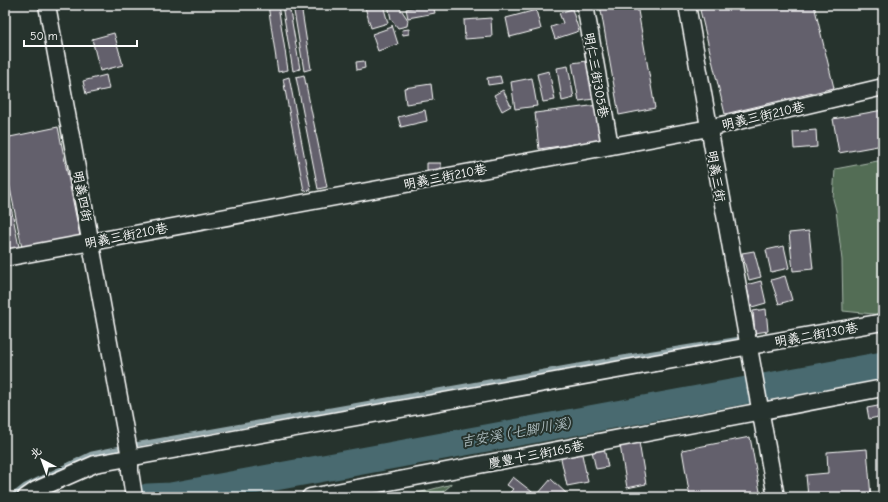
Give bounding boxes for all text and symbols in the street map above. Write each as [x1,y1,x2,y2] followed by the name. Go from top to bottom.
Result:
[24,22,137,48] scale bar
[30,29,58,43] text: 50 m
[582,31,611,119] street label: 明仁三街305巷
[720,99,806,132] street label: 明義三街210巷
[705,149,728,203] street label: 明義三街
[402,161,488,192] street label: 明義三街210巷
[70,169,95,223] street label: 明義四街
[83,220,169,251] street label: 明義三街210巷
[773,320,859,349] street label: 明義二街130巷
[459,414,573,451] water label: 吉安溪 (七腳川溪)
[487,438,585,471] street label: 慶豐十三街165巷
[22,440,62,480] north arrow
[27,444,44,461] text: 北

